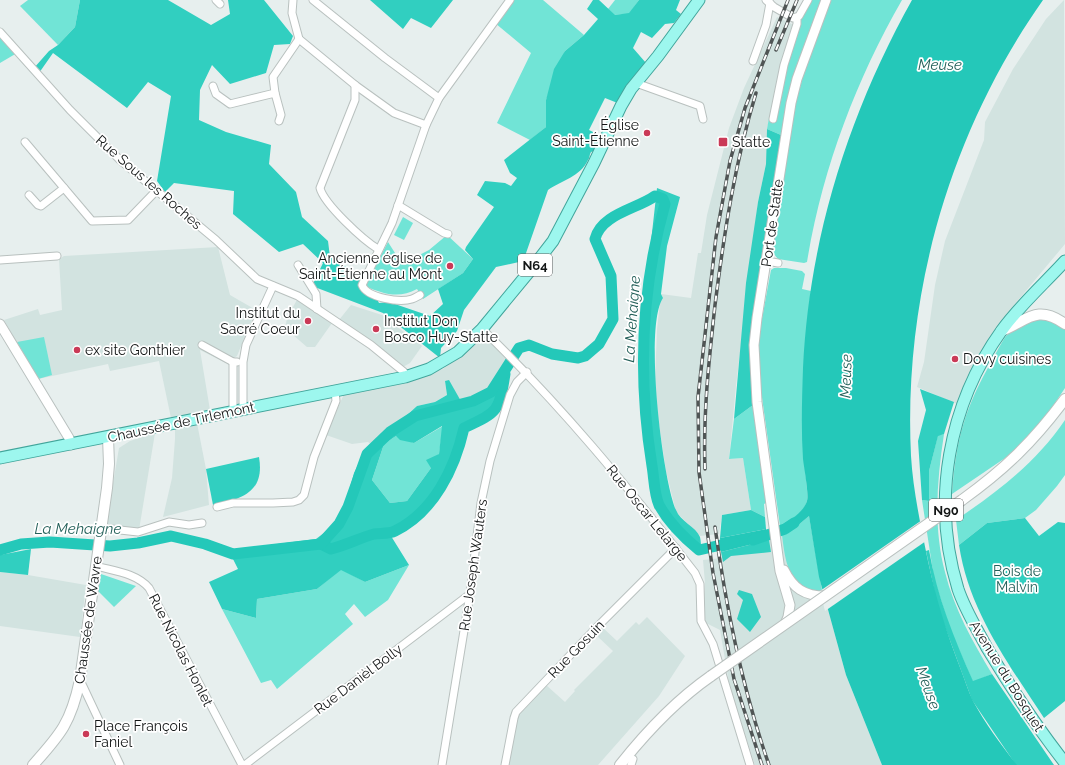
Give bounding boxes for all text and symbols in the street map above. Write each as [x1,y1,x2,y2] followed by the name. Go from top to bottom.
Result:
[918,56,962,74] water label: Meuse
[552,116,639,149] place label: Église Saint-Étienne
[642,128,652,138] marker: Église Saint-Étienne
[93,132,205,232] street label: Rue Sous les Roches
[732,134,770,150] place label: Statte
[717,136,729,148] marker: Statte
[758,178,786,268] street label: Port de Statte
[299,250,442,282] place label: Ancienne église de Saint-Étienne au Mont
[518,254,552,276] road number: N64
[445,261,455,271] marker: Ancienne église de Saint-Étienne au Mont
[620,275,644,363] water label: La Mehaigne
[220,305,300,337] place label: Institut du Sacré Coeur
[384,313,498,345] place label: Institut Don Bosco Huy-Statte
[303,316,313,326] marker: Institut du Sacré Coeur
[371,324,381,334] marker: Institut Don Bosco Huy-Statte
[85,342,185,358] place label: ex site Gonthier
[72,345,82,355] marker: ex site Gonthier
[963,351,1052,367] place label: Dovy cuisines
[836,354,856,398] water label: Meuse
[950,354,960,364] marker: Dovy cuisines
[106,399,256,445] street label: Chaussée de Tirlemont
[603,462,691,564] street label: Rue Oscar Lelarge
[456,498,490,632] street label: Rue Joseph Wauters
[929,499,963,521] road number: N90
[34,520,122,538] water label: La Mehaigne
[71,555,105,685] street label: Chaussée de Wavre
[993,563,1041,595] park label: Bois de Malvin
[146,591,216,709] street label: Rue Nicolas Honlet
[545,617,607,681] street label: Rue Gosuin
[966,618,1048,735] street label: Avenue du Bosquet
[311,641,405,717] street label: Rue Danièl Bolly
[912,664,944,712] water label: Meuse
[94,718,188,750] place label: Place François Faniel
[81,729,91,739] marker: Place François Faniel

